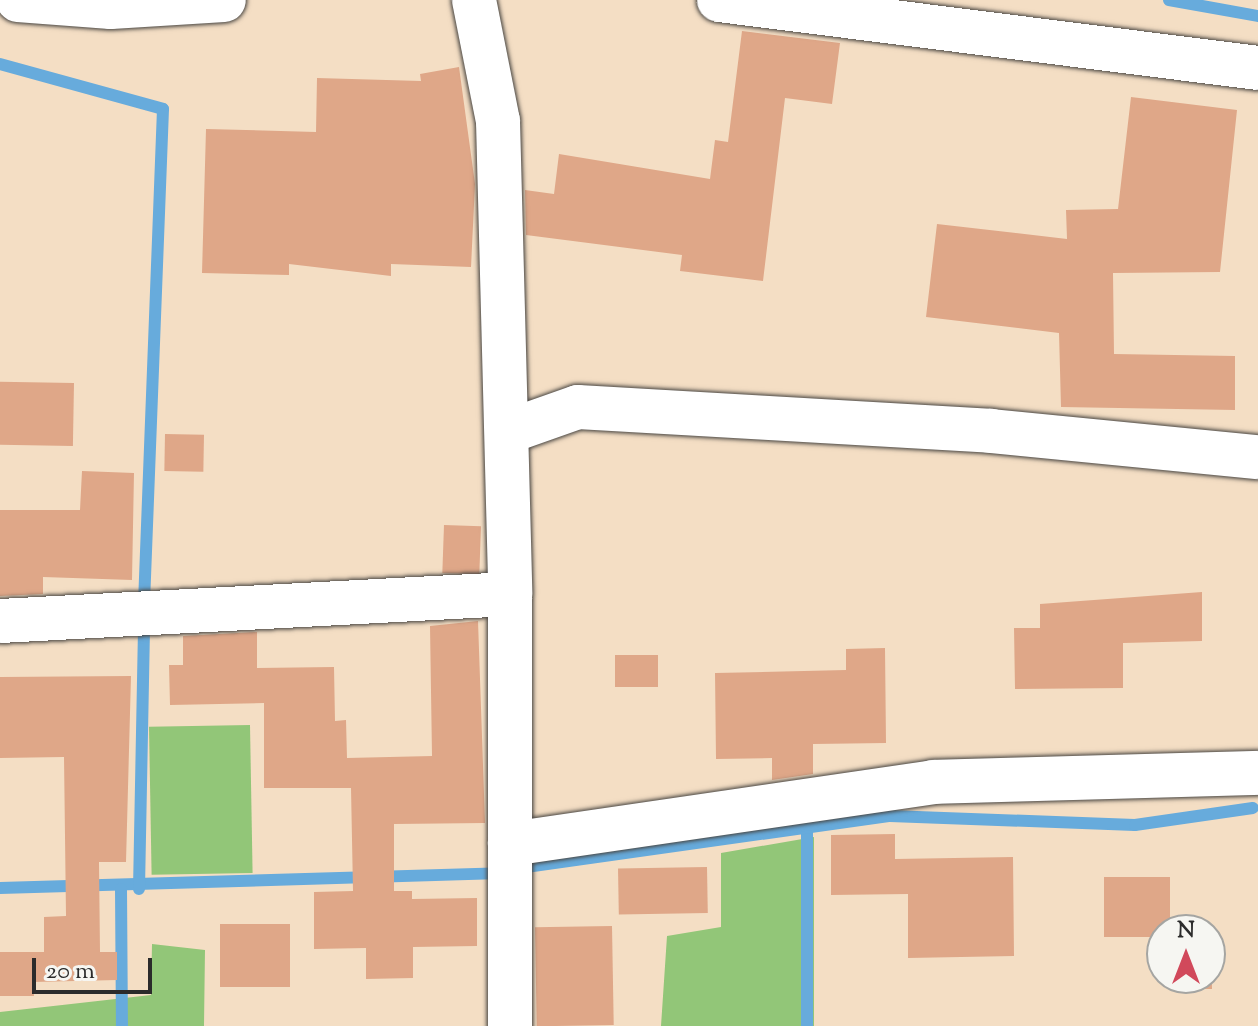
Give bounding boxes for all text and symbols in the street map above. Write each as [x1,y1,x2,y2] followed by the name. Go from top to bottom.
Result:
[1146,914,1226,994] north arrow
[1177,916,1195,948] text: N
[36,942,156,992] scale bar
[46,955,95,989] text: 20 m

